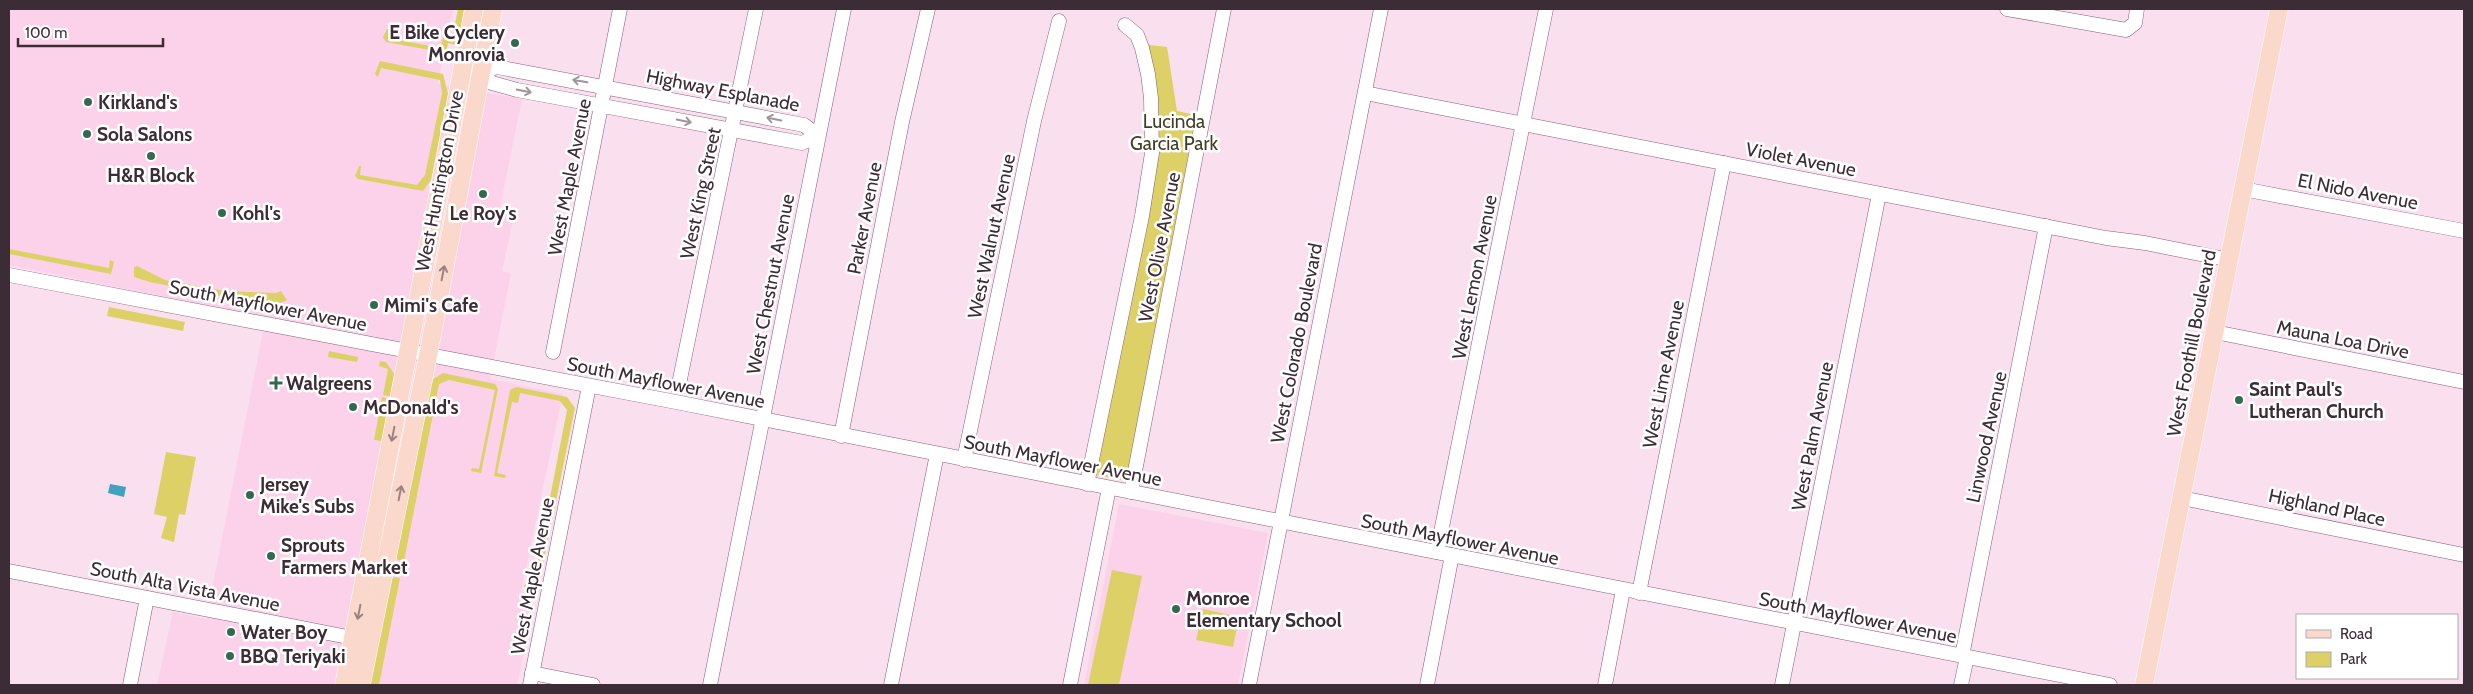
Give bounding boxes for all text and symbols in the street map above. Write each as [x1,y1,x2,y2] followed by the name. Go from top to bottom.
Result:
[18,15,162,47] scale bar
[389,21,506,66] place label: E Bike Cyclery Monrovia
[25,24,67,42] text: 100 m
[509,37,521,49] marker: E Bike Cyclery Monrovia
[644,64,802,117] street label: Highway Esplanade
[573,76,589,86] one-way arrow
[515,87,531,97] one-way arrow
[411,88,468,274] street label: West Huntington Drive
[98,91,178,114] place label: Kirkland's
[82,96,94,108] marker: Kirkland's
[543,97,596,257] street label: West Maple Avenue
[1130,110,1218,155] park label: Lucinda Garcia Park
[766,114,782,124] one-way arrow
[675,117,691,127] one-way arrow
[97,123,192,146] place label: Sola Salons
[675,125,726,261] street label: West King Street
[81,128,93,140] marker: Sola Salons
[1744,138,1858,182] street label: Violet Avenue
[145,150,157,162] marker: H&R Block
[963,151,1020,321] street label: West Walnut Avenue
[842,160,887,276] street label: Parker Avenue
[107,164,195,187] place label: H&R Block
[2296,169,2420,214] street label: El Nido Avenue
[1134,170,1185,324] street label: West Olive Avenue
[477,188,489,200] marker: Le Roy's
[742,192,799,376] street label: West Chestnut Avenue
[1447,193,1502,361] street label: West Lemon Avenue
[232,202,281,225] place label: Kohl's
[449,202,517,225] place label: Le Roy's
[216,207,228,219] marker: Kohl's
[1266,241,1327,445] street label: West Colorado Boulevard
[2162,248,2221,438] street label: West Foothill Boulevard
[438,266,448,282] one-way arrow
[167,275,369,336] street label: South Mayflower Avenue
[384,294,478,317] place label: Mimi's Cafe
[1638,298,1689,450] street label: West Lime Avenue
[368,299,380,311] marker: Mimi's Cafe
[2275,315,2411,364] street label: Mauna Loa Drive
[565,352,767,413] street label: South Mayflower Avenue
[1787,360,1838,512] street label: West Palm Avenue
[1961,369,2012,505] street label: Linwood Avenue
[286,372,372,395] place label: Walgreens
[270,377,282,389] marker: Walgreens
[2249,378,2384,423] place label: Saint Paul's Lutheran Church
[2233,394,2245,406] marker: Saint Paul's Lutheran Church
[363,396,459,419] place label: McDonald's
[347,401,359,413] marker: McDonald's
[388,425,398,441] one-way arrow
[962,430,1164,491] street label: South Mayflower Avenue
[259,473,354,518] place label: Jersey Mike's Subs
[2266,484,2388,531] street label: Highland Place
[395,486,405,502] one-way arrow
[244,489,256,501] marker: Jersey Mike's Subs
[506,496,559,656] street label: West Maple Avenue
[1359,509,1561,570] street label: South Mayflower Avenue
[281,534,408,579] place label: Sprouts Farmers Market
[265,550,277,562] marker: Sprouts Farmers Market
[88,557,282,616] street label: South Alta Vista Avenue
[1186,587,1342,632] place label: Monroe Elementary School
[1757,587,1959,648] street label: South Mayflower Avenue
[1170,603,1182,615] marker: Monroe Elementary School
[353,604,363,620] one-way arrow
[2296,614,2458,679] legend
[241,621,328,644] place label: Water Boy
[2340,625,2373,643] text: Road
[225,626,237,638] marker: Water Boy
[240,645,346,668] place label: BBQ Teriyaki
[224,650,236,662] marker: BBQ Teriyaki
[2340,650,2367,668] text: Park

